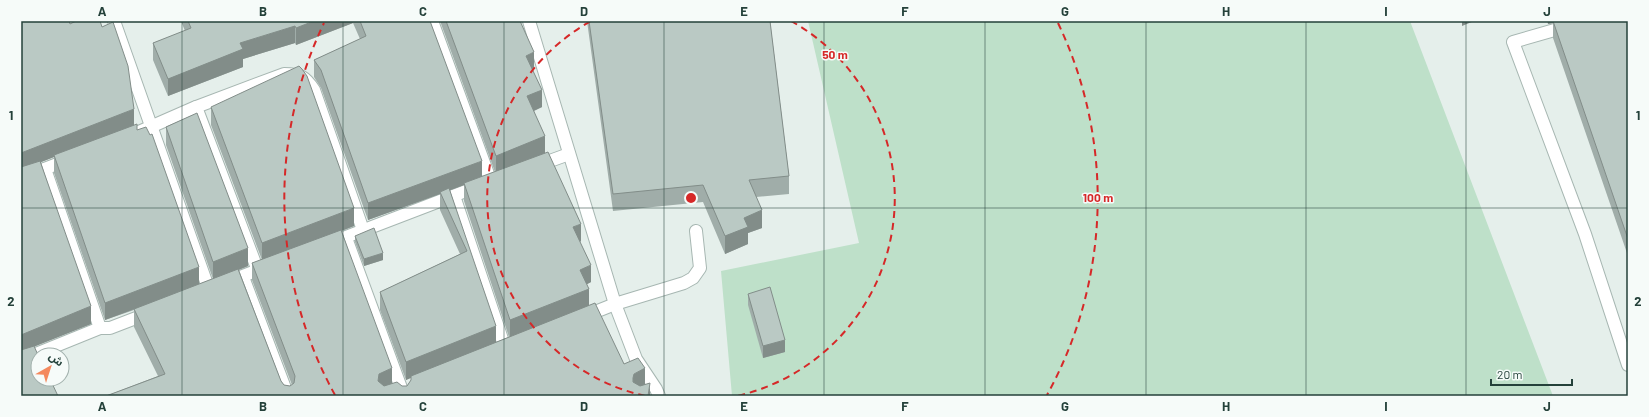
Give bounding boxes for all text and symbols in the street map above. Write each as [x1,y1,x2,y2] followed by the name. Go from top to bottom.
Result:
[98,3,107,19] text: A
[259,3,267,19] text: B
[419,3,427,19] text: C
[580,3,588,19] text: D
[740,3,748,19] text: E
[901,3,909,19] text: F
[1061,3,1069,19] text: G
[1222,3,1230,19] text: H
[1384,3,1388,19] text: I
[1543,3,1551,19] text: J
[822,47,848,61] text: 50 m
[9,107,13,123] text: 1
[1636,107,1640,123] text: 1
[1083,190,1113,204] text: 100 m
[684,191,698,205] centre of rings
[7,293,15,309] text: 2
[1634,293,1642,309] text: 2
[30,347,70,387] north arrow
[46,349,67,369] text: ش
[1491,361,1572,387] scale bar
[1497,367,1523,381] text: 20 m
[98,398,107,414] text: A
[259,398,267,414] text: B
[419,398,427,414] text: C
[580,398,588,414] text: D
[740,398,748,414] text: E
[901,398,909,414] text: F
[1061,398,1069,414] text: G
[1222,398,1230,414] text: H
[1384,398,1388,414] text: I
[1543,398,1551,414] text: J

